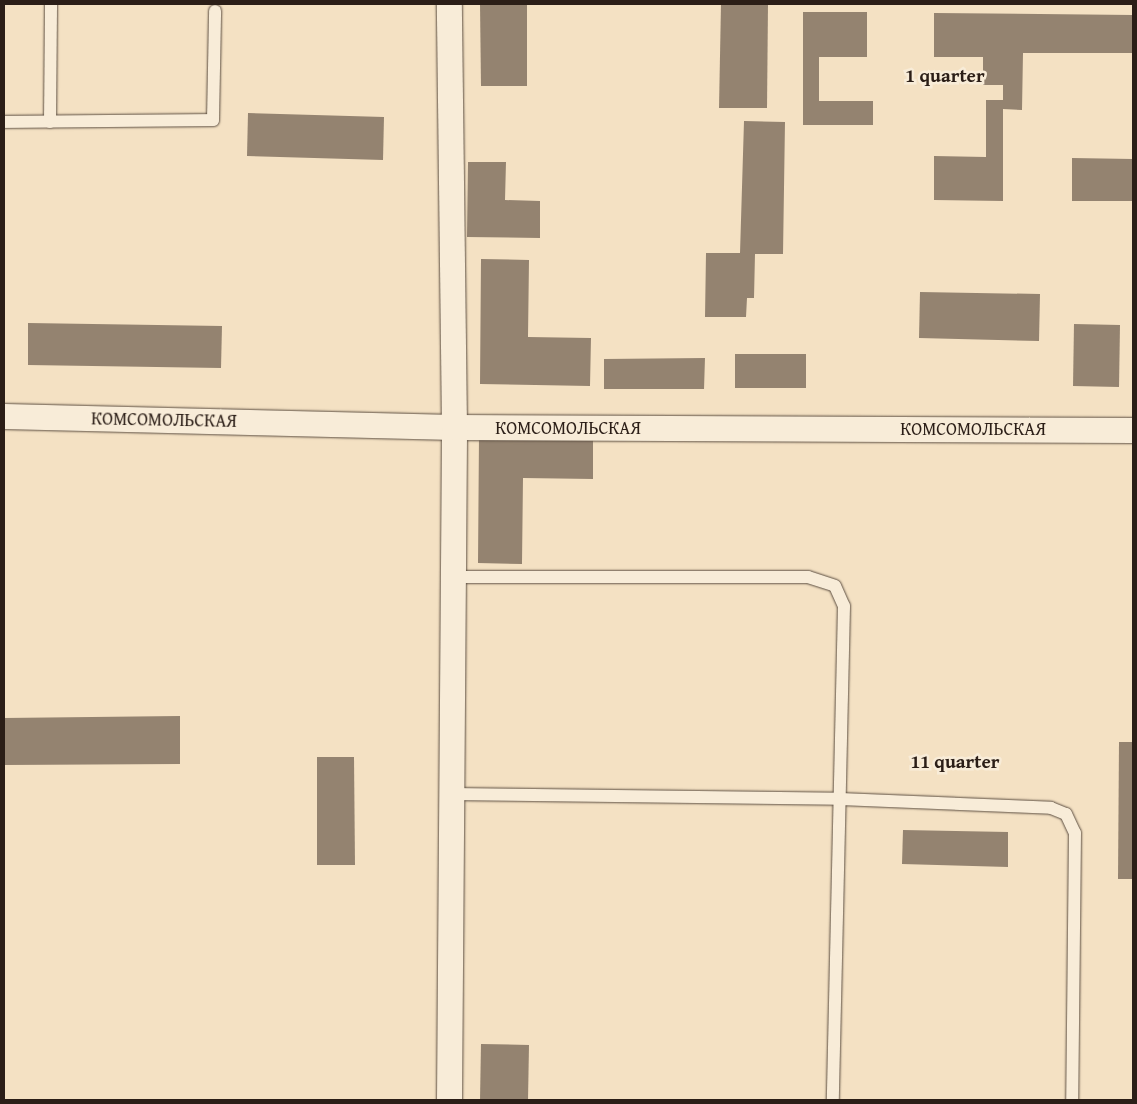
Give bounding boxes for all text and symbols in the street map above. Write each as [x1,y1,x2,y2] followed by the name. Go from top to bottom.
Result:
[905,65,985,87] district label: 1 quarter
[91,408,237,432] street label: КОМСОМОЛЬСКАЯ
[495,417,641,439] street label: КОМСОМОЛЬСКАЯ
[900,418,1046,440] street label: КОМСОМОЛЬСКАЯ
[910,751,1000,773] district label: 11 quarter

